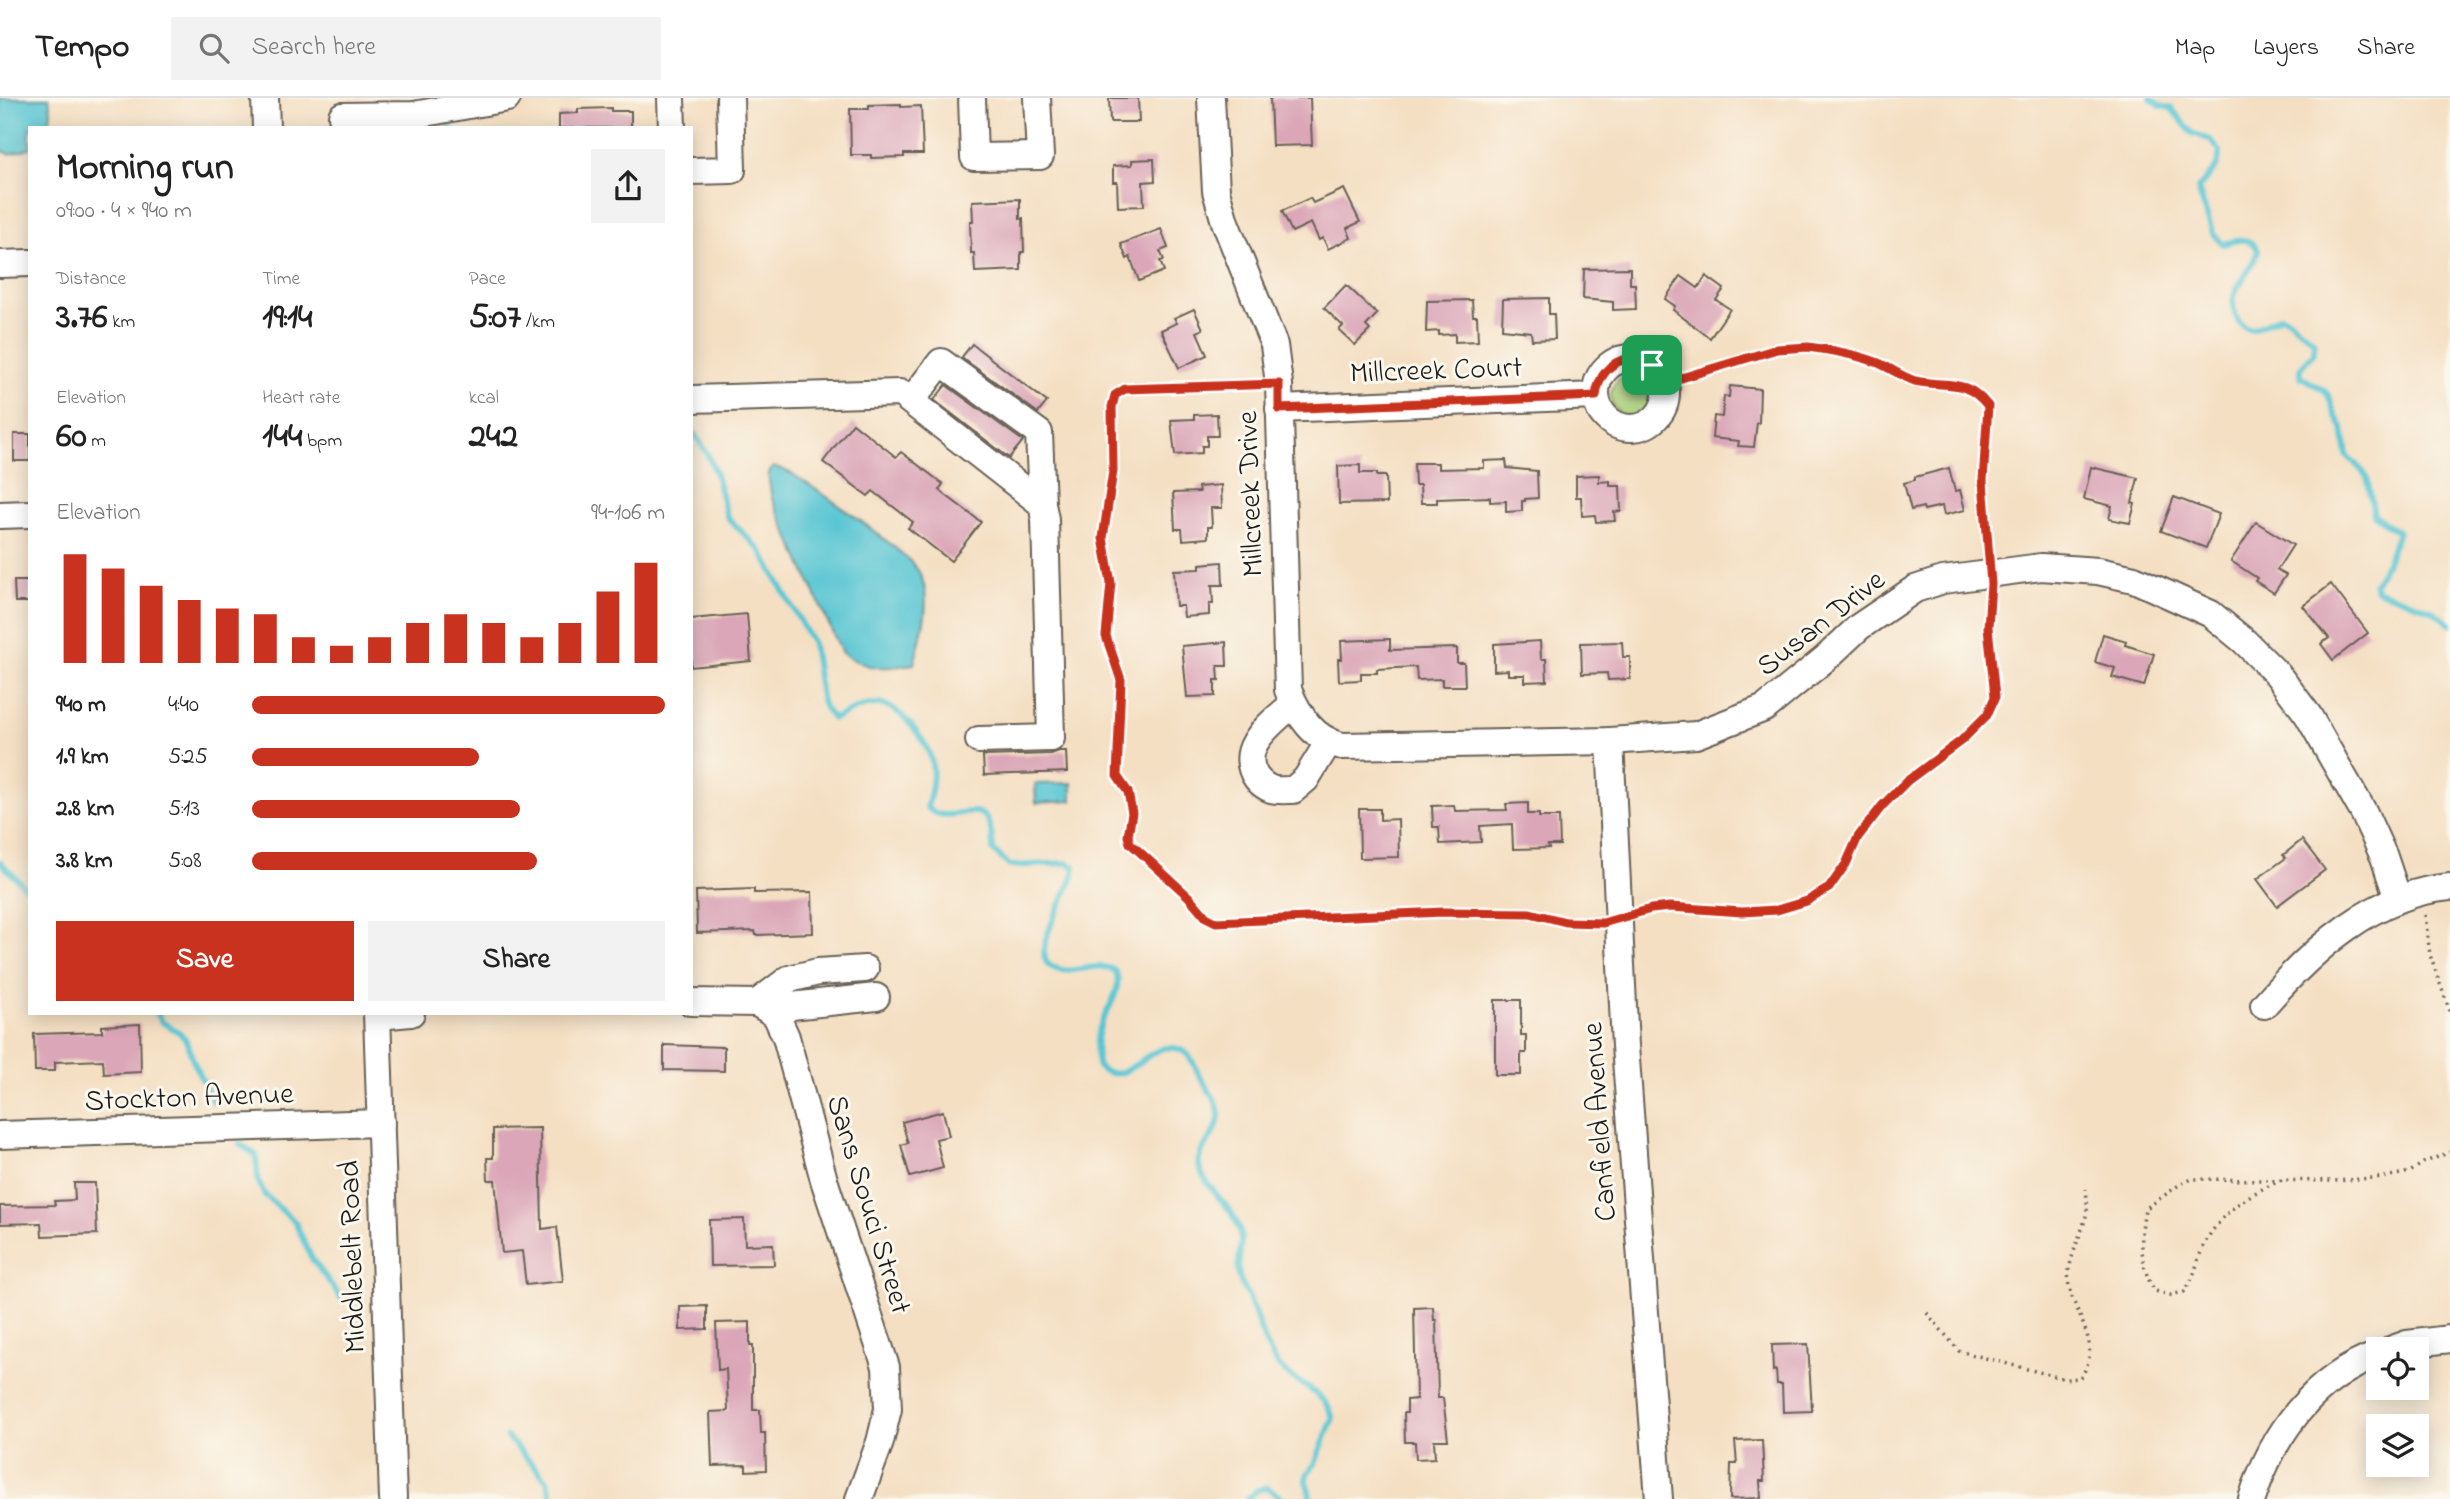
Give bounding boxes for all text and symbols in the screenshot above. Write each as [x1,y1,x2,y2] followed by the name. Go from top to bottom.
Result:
[171,17,661,80] search box
[35,24,129,72] text: Tempo
[195,29,233,67] icon: search
[251,29,376,67] text: Search here
[2175,31,2215,66] text: Map
[2253,31,2319,66] text: Layers
[2357,31,2415,66] text: Share
[56,141,234,197] text: Morning run
[591,149,665,223] button: share
[56,195,192,228] text: 09:00 · 4 × 940 m
[56,266,126,293] text: Distance
[262,266,300,293] text: Time
[469,266,506,293] text: Pace
[56,293,107,344] text: 3.76
[262,293,313,344] text: 19:14
[469,293,521,344] text: 5:07
[107,309,135,336] text: km
[521,309,555,336] text: /km
[1622,335,1682,395] pin
[1633,346,1671,384] icon: arrive
[1349,347,1523,397] street label: Millcreek Court
[56,385,126,412] text: Elevation
[262,385,340,412] text: Heart rate
[469,385,499,412] text: kcal
[1227,409,1277,578] street label: Millcreek Drive
[56,412,87,463] text: 60
[262,412,302,463] text: 144
[469,412,518,463] text: 242
[87,428,106,455] text: m
[302,428,342,455] text: bpm
[56,497,141,530] text: Elevation
[591,497,665,530] text: 94–106 m
[1748,560,1896,689] street label: Susan Drive
[56,689,106,722] text: 940 m
[168,689,199,722] text: 4:40
[56,741,109,774] text: 1.9 km
[168,741,208,774] text: 5:25
[56,793,114,826] text: 2.8 km
[168,793,200,826] text: 5:13
[56,845,113,878] text: 3.8 km
[168,845,202,878] text: 5:08
[56,921,354,1001] button: Save
[368,921,665,1001] button: Share
[1572,1020,1630,1223] street label: Canfield Avenue
[84,1073,295,1125] street label: Stockton Avenue
[813,1090,921,1320] street label: Sans Souci Street
[329,1160,379,1354] street label: Middlebelt Road
[2366,1337,2429,1477] map controls
[2366,1337,2429,1400] button: locate
[2366,1414,2429,1477] button: layers

